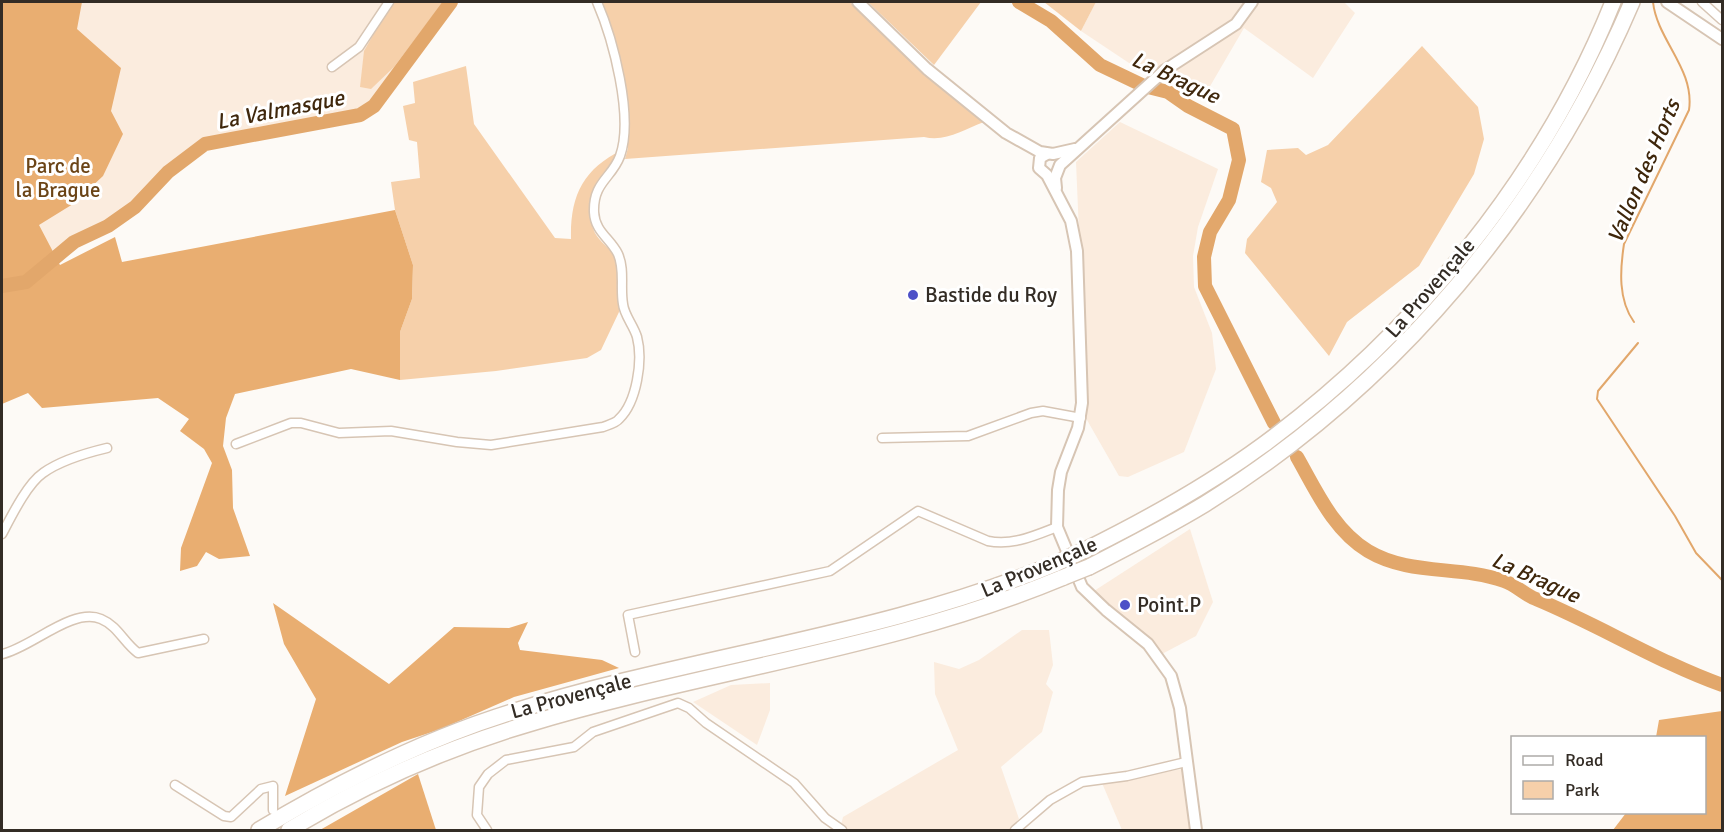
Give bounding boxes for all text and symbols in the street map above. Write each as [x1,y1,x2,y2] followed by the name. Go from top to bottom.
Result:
[1128,45,1225,110] water label: La Brague
[214,84,347,135] water label: La Valmasque
[1601,93,1687,247] water label: Vallon des Horts
[15,153,101,203] park label: Parc de la Brague
[1380,233,1480,343] street label: La Provençale
[925,282,1057,308] place label: Bastide du Roy
[906,288,920,302] marker: Bastide du Roy
[977,531,1101,603] street label: La Provençale
[1487,546,1585,609] water label: La Brague
[1137,592,1201,618] place label: Point.P
[1118,598,1132,612] marker: Point.P
[508,667,634,725] street label: La Provençale
[1511,736,1706,814] legend
[1565,749,1604,771] text: Road
[1565,779,1600,801] text: Park

